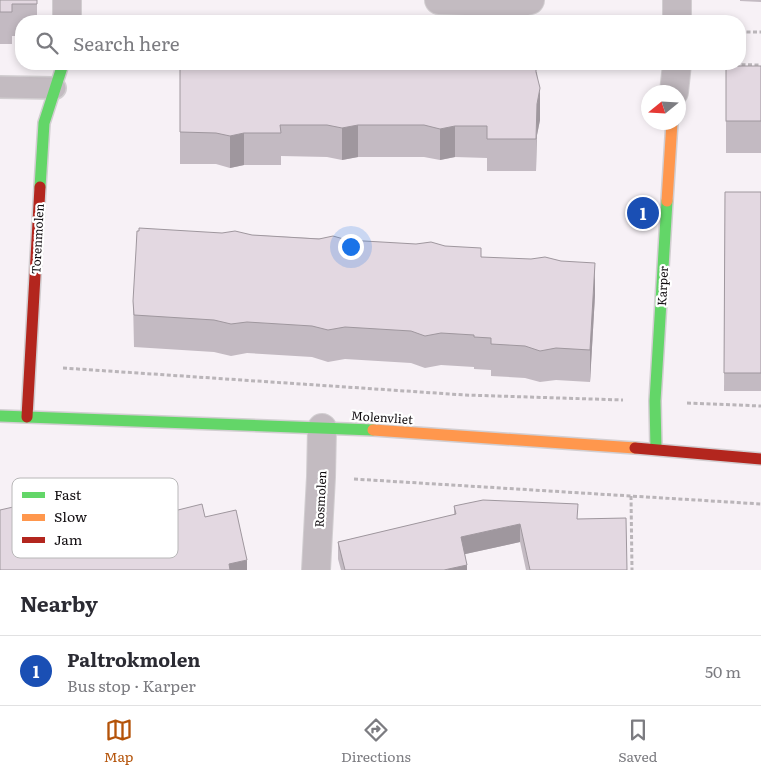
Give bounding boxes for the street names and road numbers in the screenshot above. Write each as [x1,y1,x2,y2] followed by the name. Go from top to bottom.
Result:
[26,203,48,275] street label: Torenmolen
[652,265,672,306] street label: Karper
[351,406,414,428] street label: Molenvliet
[310,470,330,528] street label: Rosmolen

